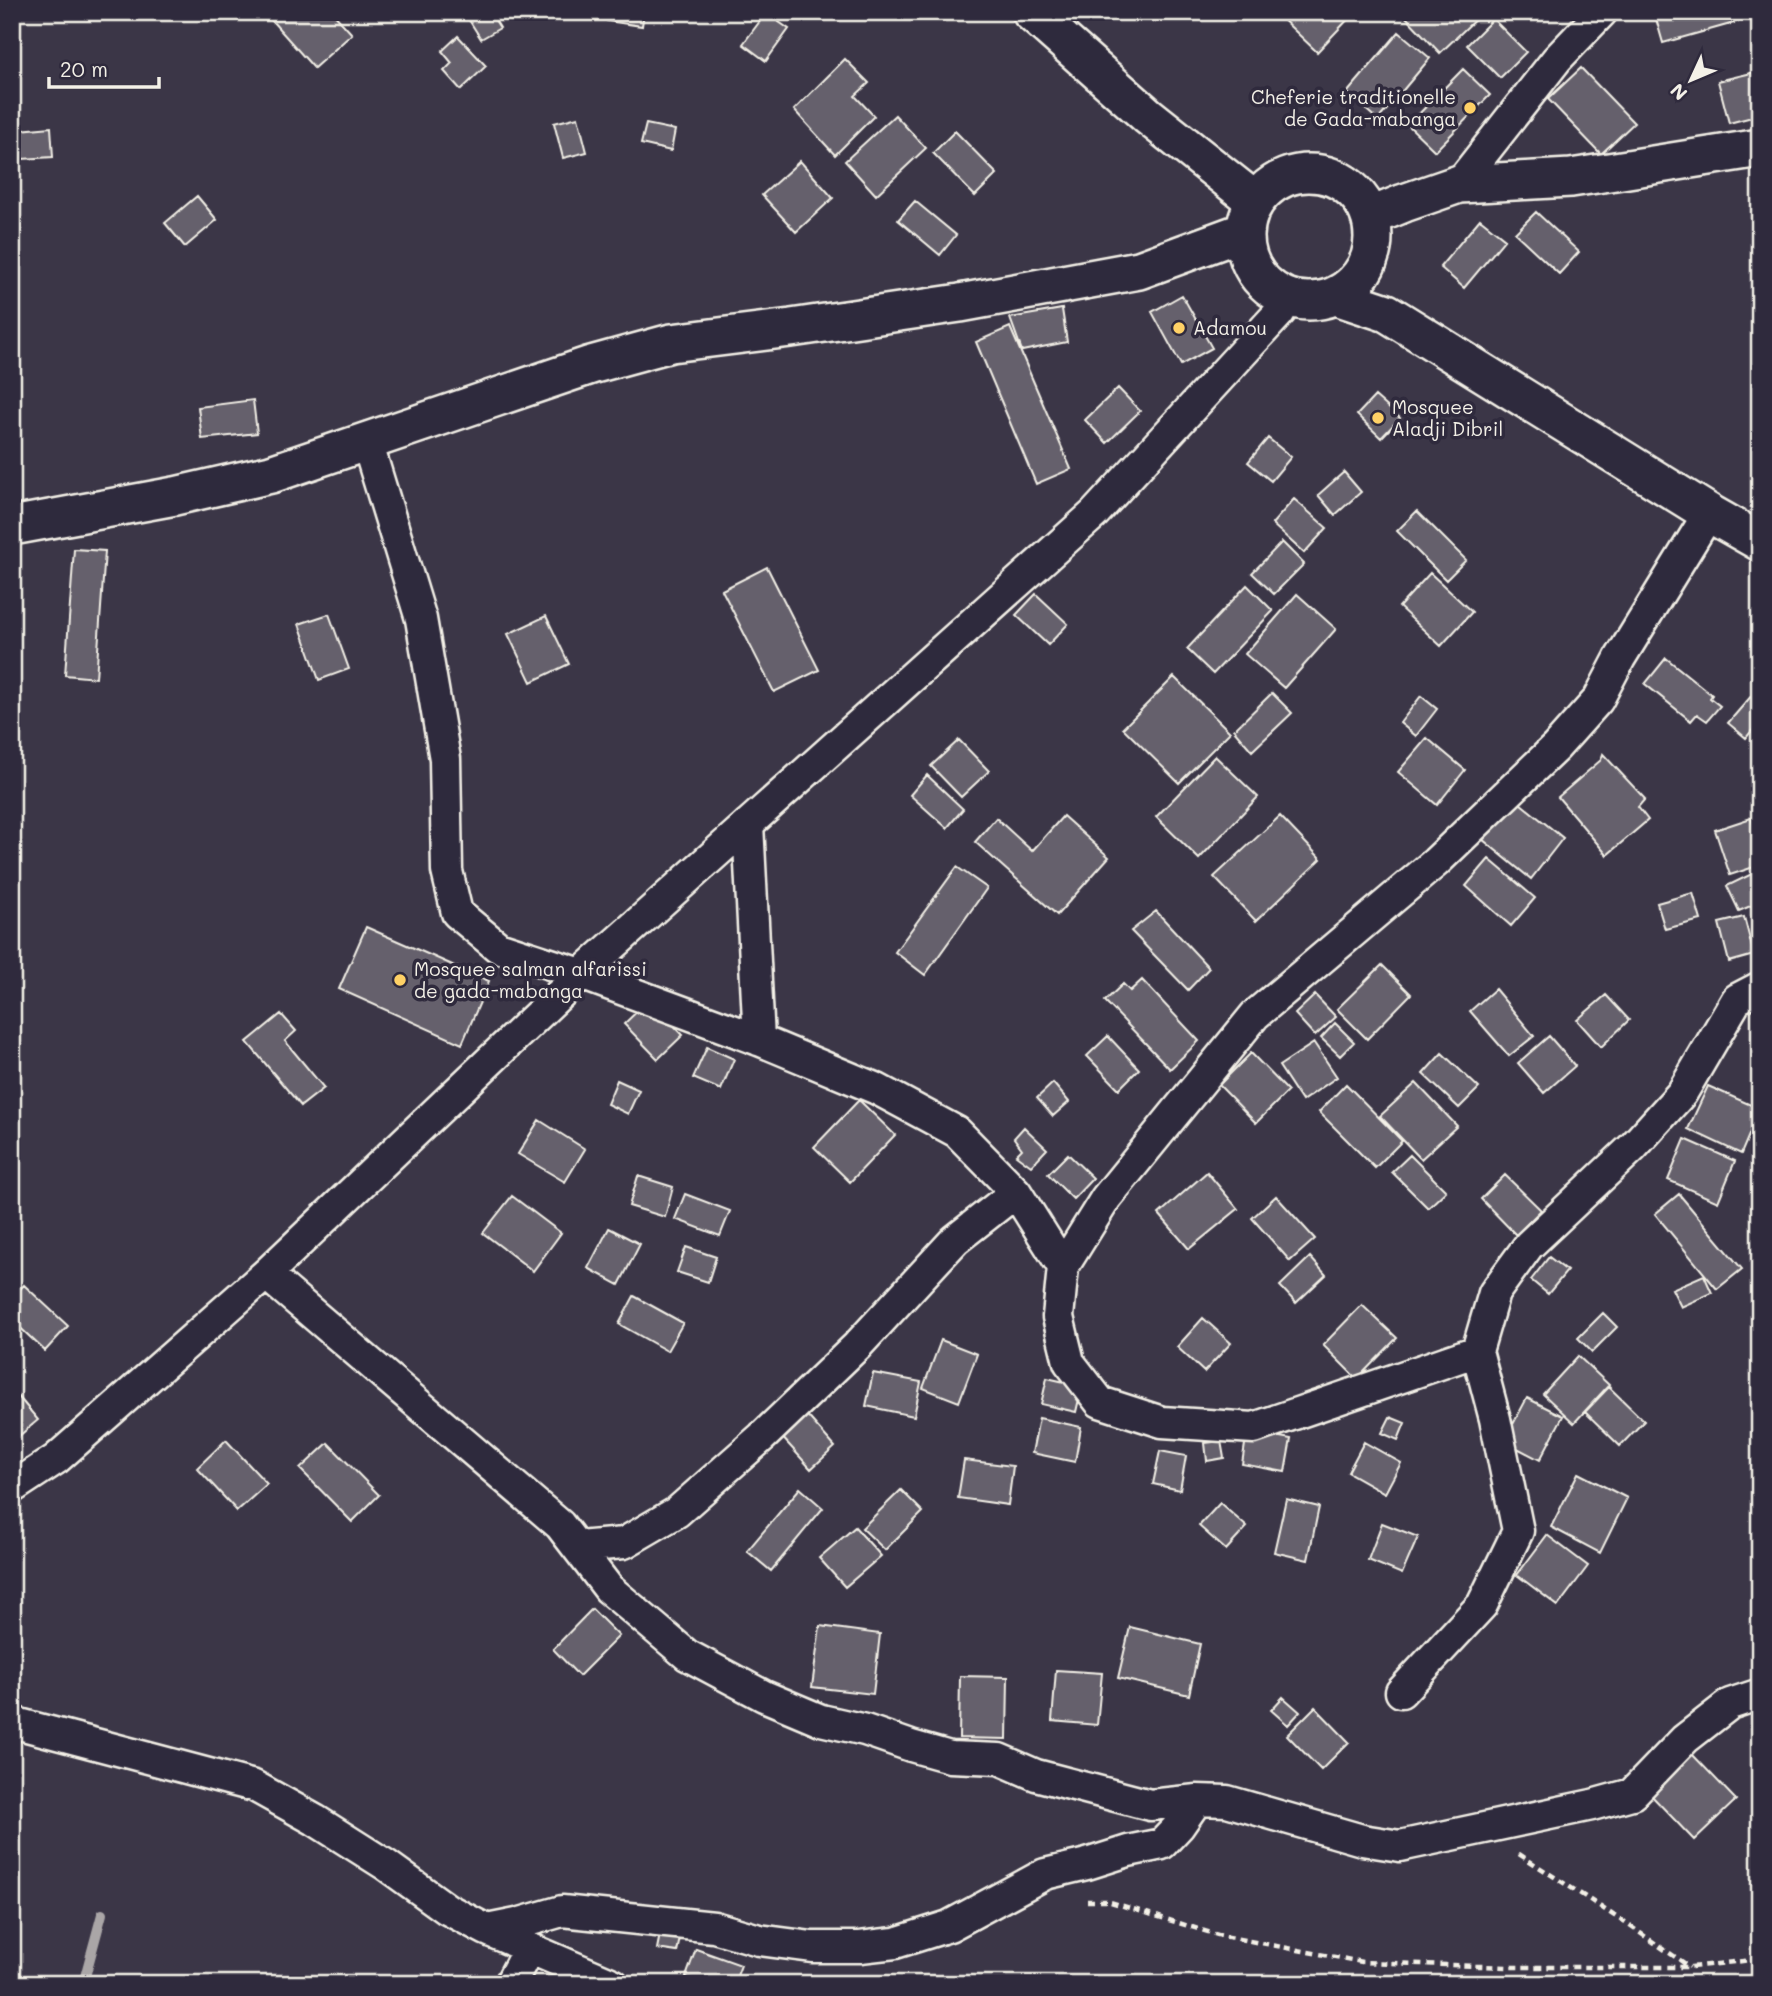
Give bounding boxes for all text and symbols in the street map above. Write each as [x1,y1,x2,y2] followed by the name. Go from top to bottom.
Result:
[49,46,159,90] scale bar
[1656,46,1726,116] north arrow
[60,55,108,82] text: 20 m
[1664,78,1692,106] text: N
[1251,84,1456,131] place label: Cheferie traditionelle de Gada-mabanga
[1462,100,1478,116] marker: Cheferie traditionelle de Gada-mabanga
[1193,315,1267,340] place label: Adamou
[1171,320,1187,336] marker: Adamou
[1392,394,1503,441] place label: Mosquee Aladji Dibril
[1370,410,1386,426] marker: Mosquee Aladji Dibril
[414,956,647,1003] place label: Mosquee salman alfarissi de gada-mabanga
[392,972,408,988] marker: Mosquee salman alfarissi de gada-mabanga

